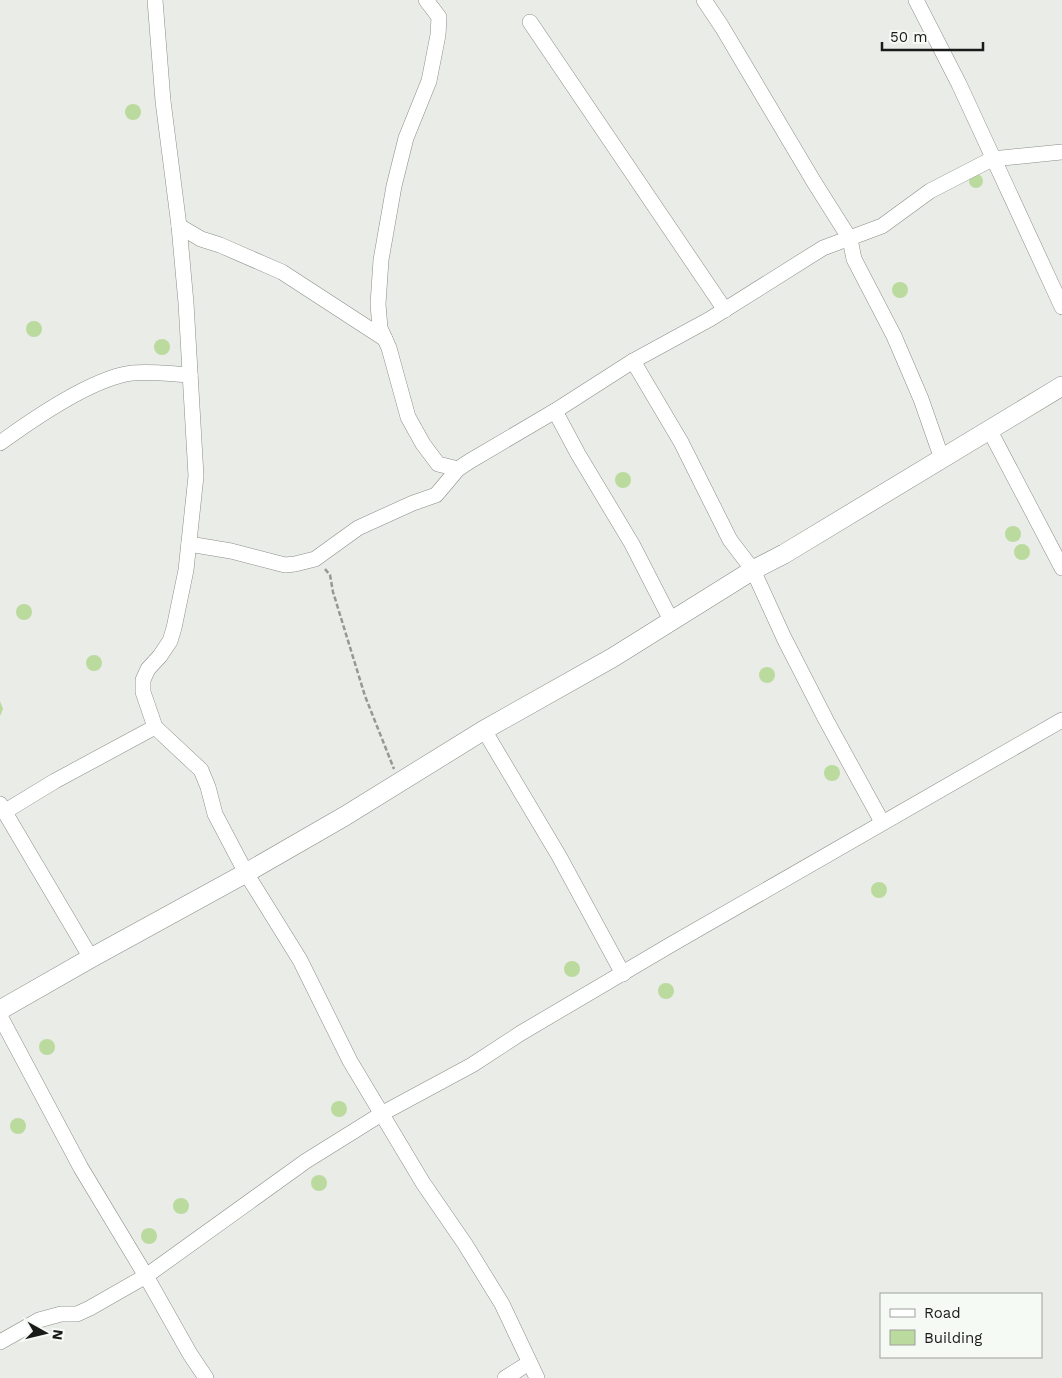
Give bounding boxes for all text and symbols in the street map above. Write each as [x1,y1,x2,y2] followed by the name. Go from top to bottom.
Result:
[882,20,983,52] scale bar
[890,28,927,46] text: 50 m
[880,1293,1042,1358] legend
[924,1304,961,1322] text: Road
[20,1308,70,1358] north arrow
[49,1329,67,1341] text: N
[924,1329,982,1347] text: Building

